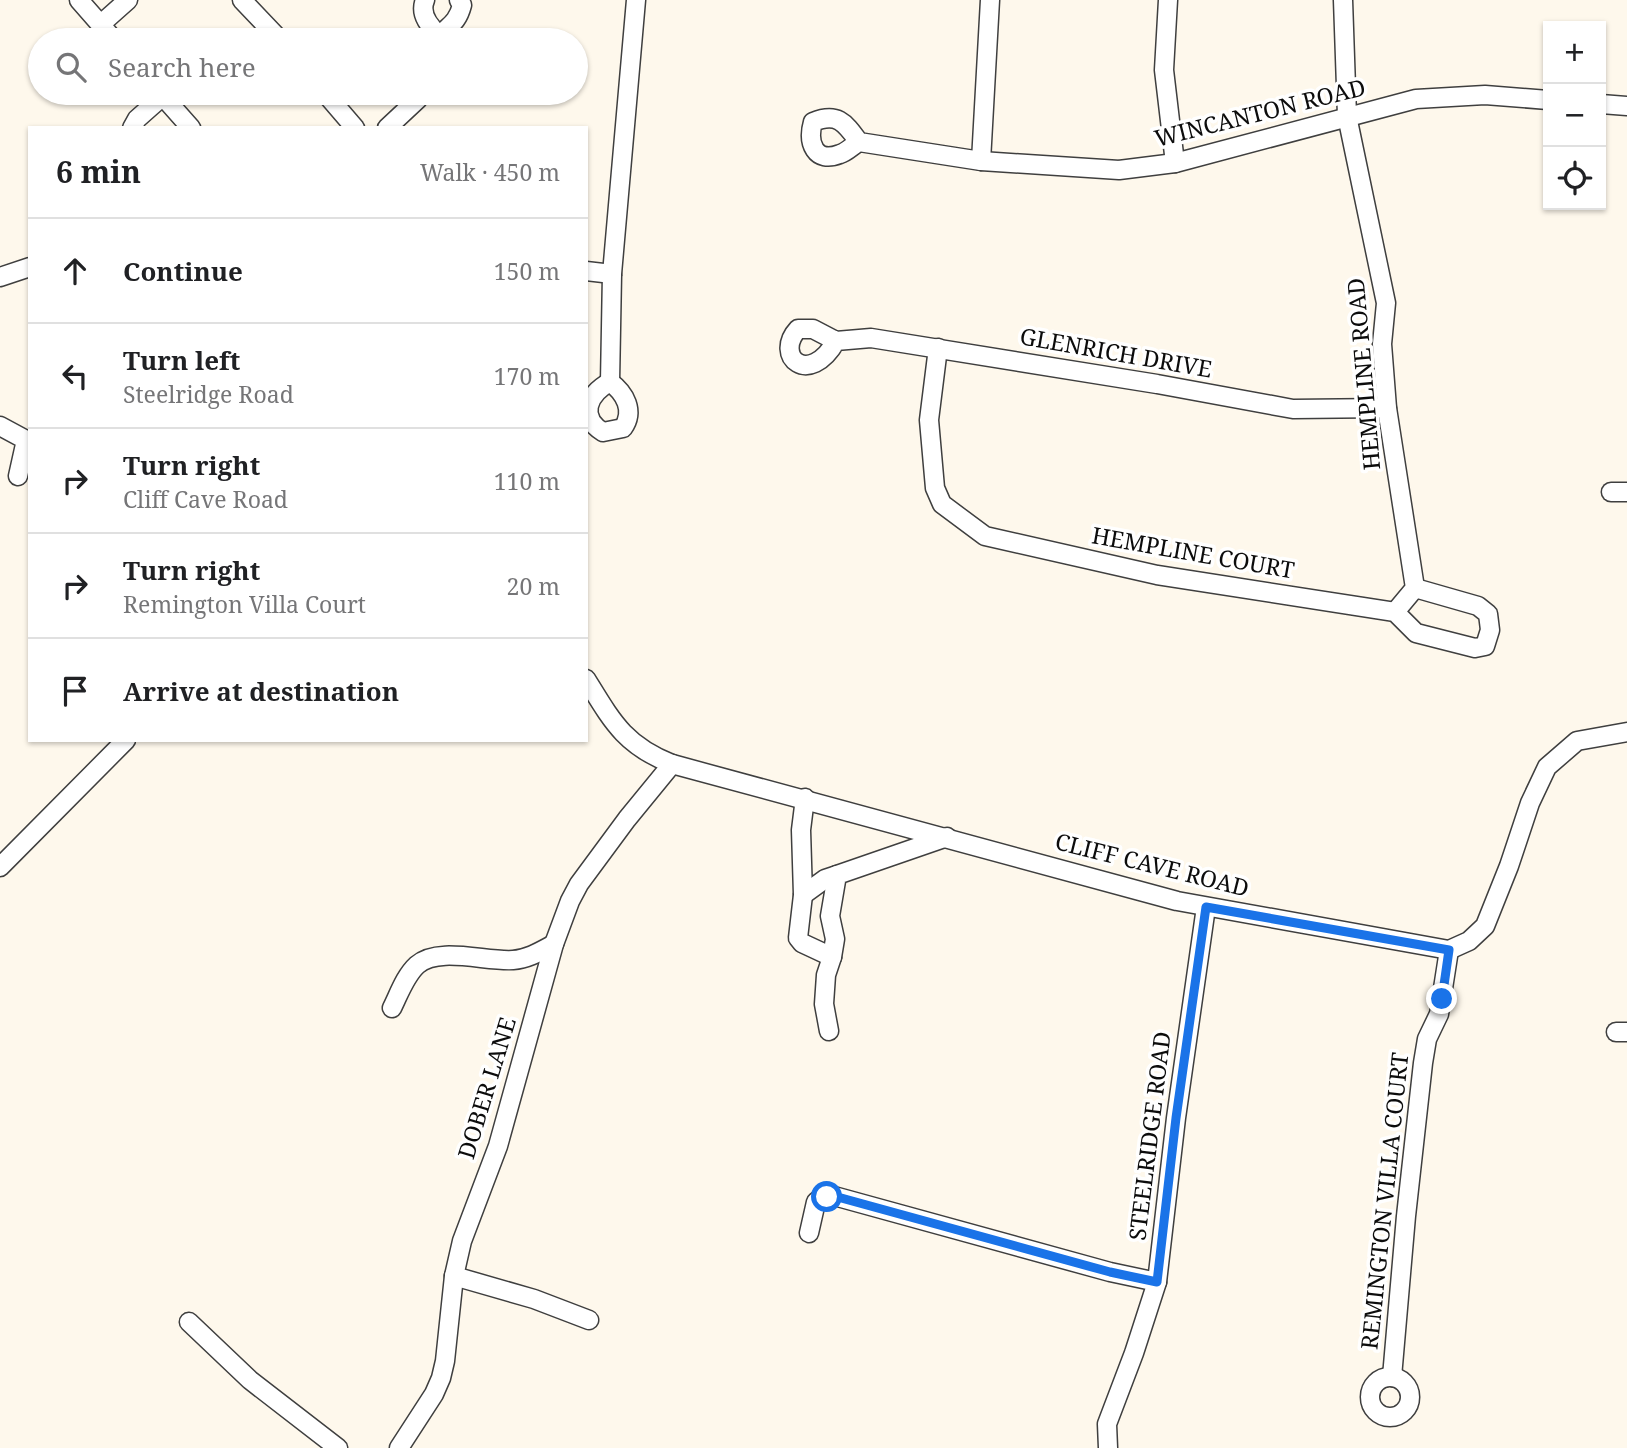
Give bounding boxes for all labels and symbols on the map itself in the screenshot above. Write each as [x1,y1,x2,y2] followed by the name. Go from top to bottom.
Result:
[1151,70,1369,154] street label: WINCANTON ROAD
[1339,277,1387,472] street label: HEMPLINE ROAD
[1018,319,1215,385] street label: GLENRICH DRIVE
[1089,518,1297,586] street label: HEMPLINE COURT
[1052,824,1252,904] street label: CLIFF CAVE ROAD
[1426,983,1457,1014] route end
[449,1013,523,1163] street label: DOBER LANE
[1120,1030,1178,1242] street label: STEELRIDGE ROAD
[1352,1051,1416,1351] street label: REMINGTON VILLA COURT
[811,1181,842,1212] route start

